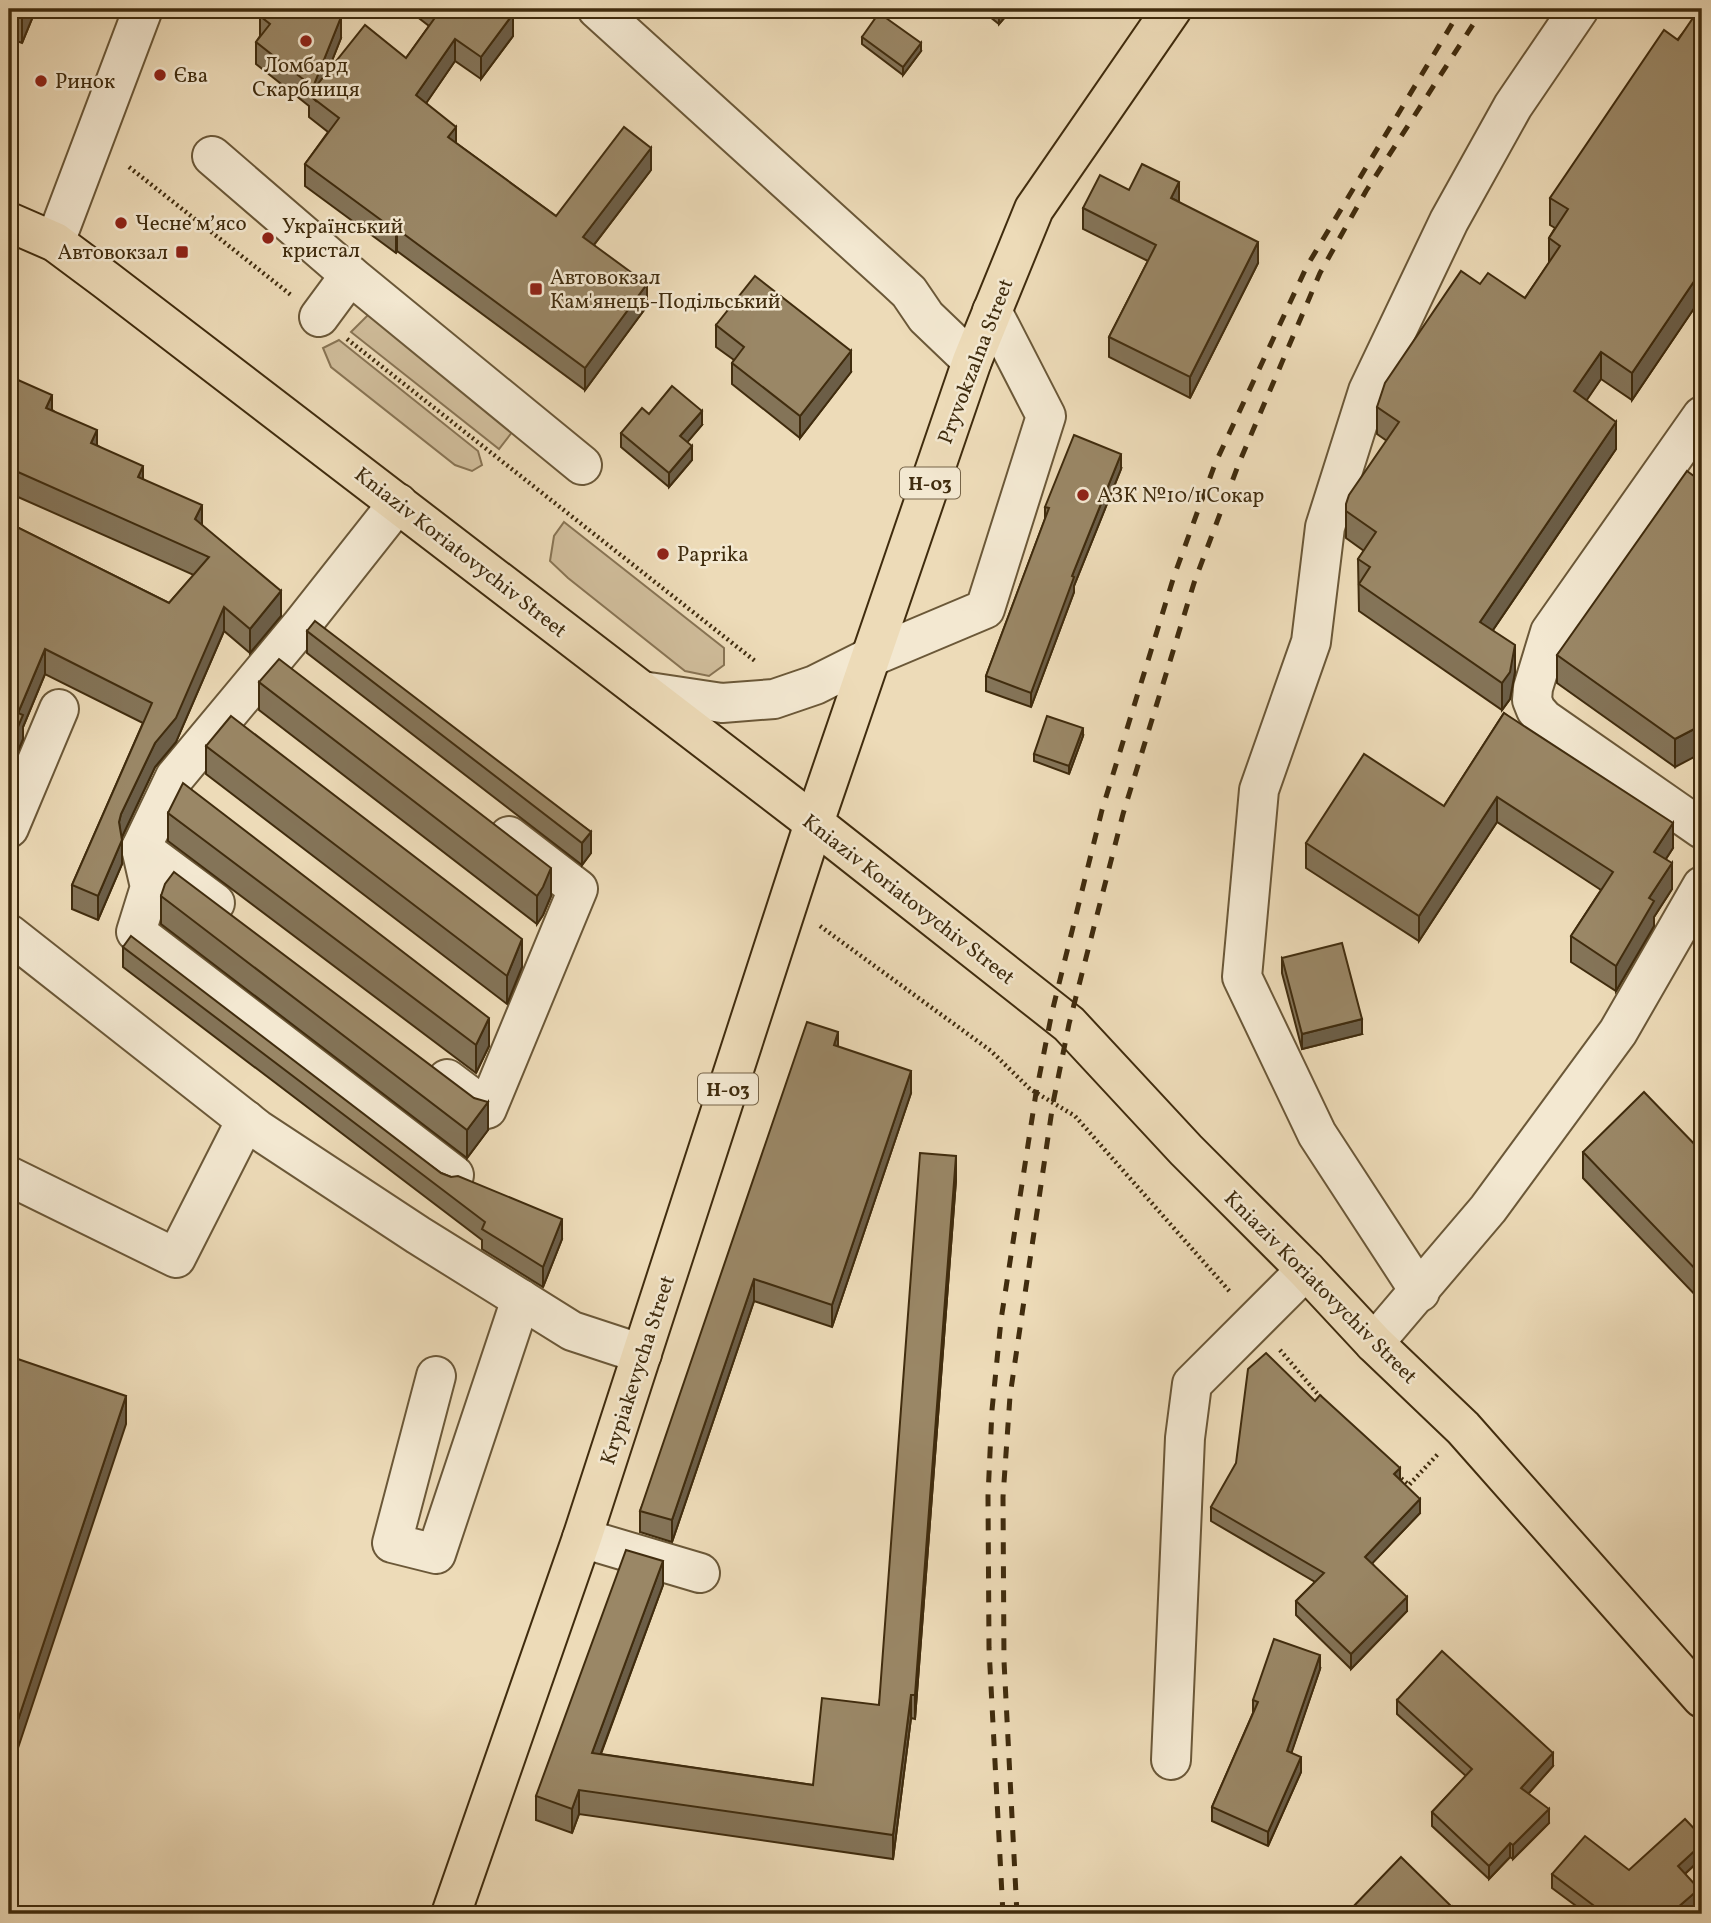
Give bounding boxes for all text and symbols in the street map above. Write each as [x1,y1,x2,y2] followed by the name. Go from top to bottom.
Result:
[298,33,314,49] marker: Ломбард Скарбниця
[252,52,360,105] place label: Ломбард Скарбниця
[174,62,208,91] place label: Єва
[152,67,168,83] marker: Єва
[55,68,115,97] place label: Ринок
[33,73,49,89] marker: Ринок
[135,210,247,239] place label: Чесне мʼясо
[282,213,404,266] place label: Український кристал
[113,215,129,231] marker: Чесне мʼясо
[260,230,276,246] marker: Український кристал
[58,239,168,268] place label: Автовокзал
[174,244,190,260] marker: Автовокзал
[550,264,781,317] place label: Автовокзал Кам'янець-Подільський
[931,275,1021,448] street label: Pryvokzalna Street
[528,281,544,297] marker: Автовокзал Кам'янець-Подільський
[348,461,572,645] street label: Kniaziv Koriatovychiv Street
[900,468,960,498] road number: Н-03
[1097,482,1264,511] place label: АЗК №10/1 Сокар
[1075,487,1091,503] marker: АЗК №10/1 Сокар
[677,541,749,570] place label: Paprika
[655,546,671,562] marker: Paprika
[796,808,1020,992] street label: Kniaziv Koriatovychiv Street
[698,1074,758,1105] road number: Н-03
[1217,1185,1423,1391] street label: Kniaziv Koriatovychiv Street
[594,1272,683,1469] street label: Krypiakevycha Street

